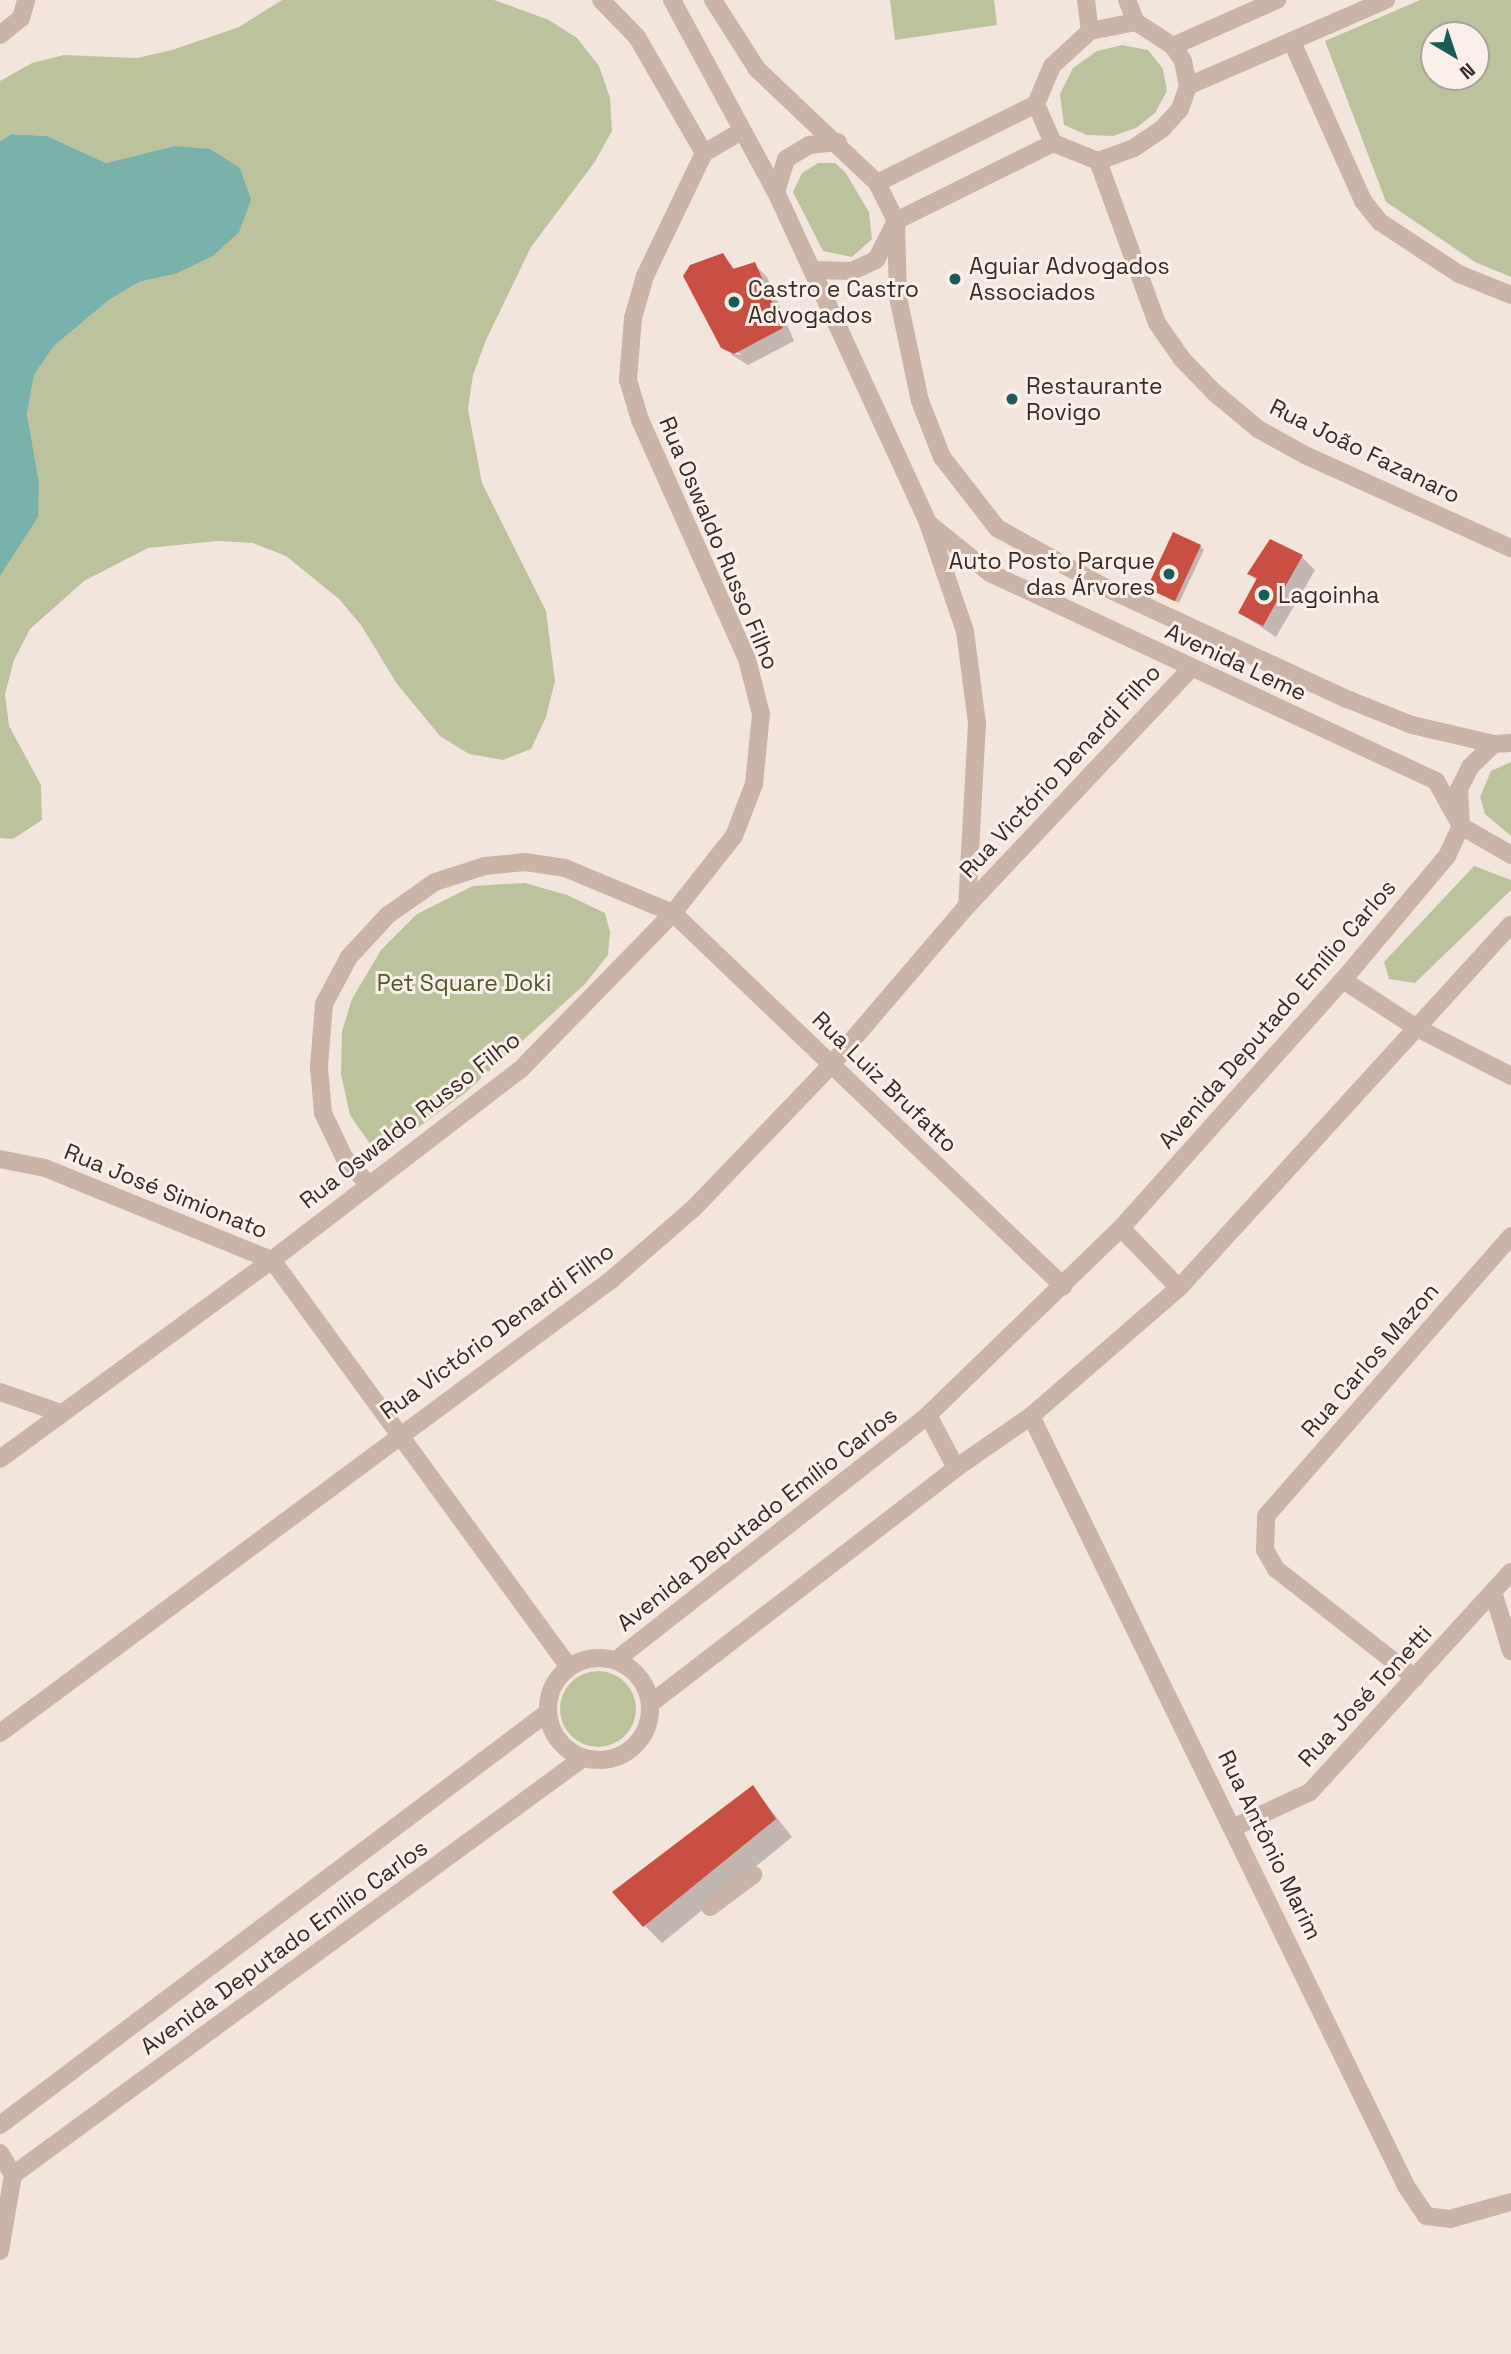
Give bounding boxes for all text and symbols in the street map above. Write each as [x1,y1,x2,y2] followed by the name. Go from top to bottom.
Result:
[1420,21,1490,91] north arrow
[1454,57,1480,85] text: N
[969,252,1170,306] place label: Aguiar Advogados Associados
[947,271,963,287] marker: Aguiar Advogados Associados
[748,275,919,329] place label: Castro e Castro Advogados
[726,294,742,310] marker: Castro e Castro Advogados
[1026,372,1163,426] place label: Restaurante Rovigo
[1004,391,1020,407] marker: Restaurante Rovigo
[1265,393,1465,509] street label: Rua João Fazanaro
[653,412,785,674] street label: Rua Oswaldo Russo Filho
[949,547,1155,601] place label: Auto Posto Parque das Árvores
[1161,566,1177,582] marker: Auto Posto Parque das Árvores
[1278,581,1380,609] place label: Lagoinha
[1256,587,1272,603] marker: Lagoinha
[1161,617,1311,707] street label: Avenida Leme
[954,658,1166,884] street label: Rua Victório Denardi Filho
[1152,874,1402,1154] street label: Avenida Deputado Emílio Carlos
[377,969,551,997] park label: Pet Square Doki
[807,1006,963,1158] street label: Rua Luiz Brufatto
[294,1025,526,1215] street label: Rua Oswaldo Russo Filho
[60,1138,272,1244] street label: Rua José Simionato
[375,1237,619,1425] street label: Rua Victório Denardi Filho
[1296,1277,1444,1443] street label: Rua Carlos Mazon
[611,1401,903,1637] street label: Avenida Deputado Emílio Carlos
[1292,1620,1438,1772] street label: Rua José Tonetti
[1212,1746,1328,1944] street label: Rua Antônio Marim
[135,1834,433,2060] street label: Avenida Deputado Emílio Carlos

